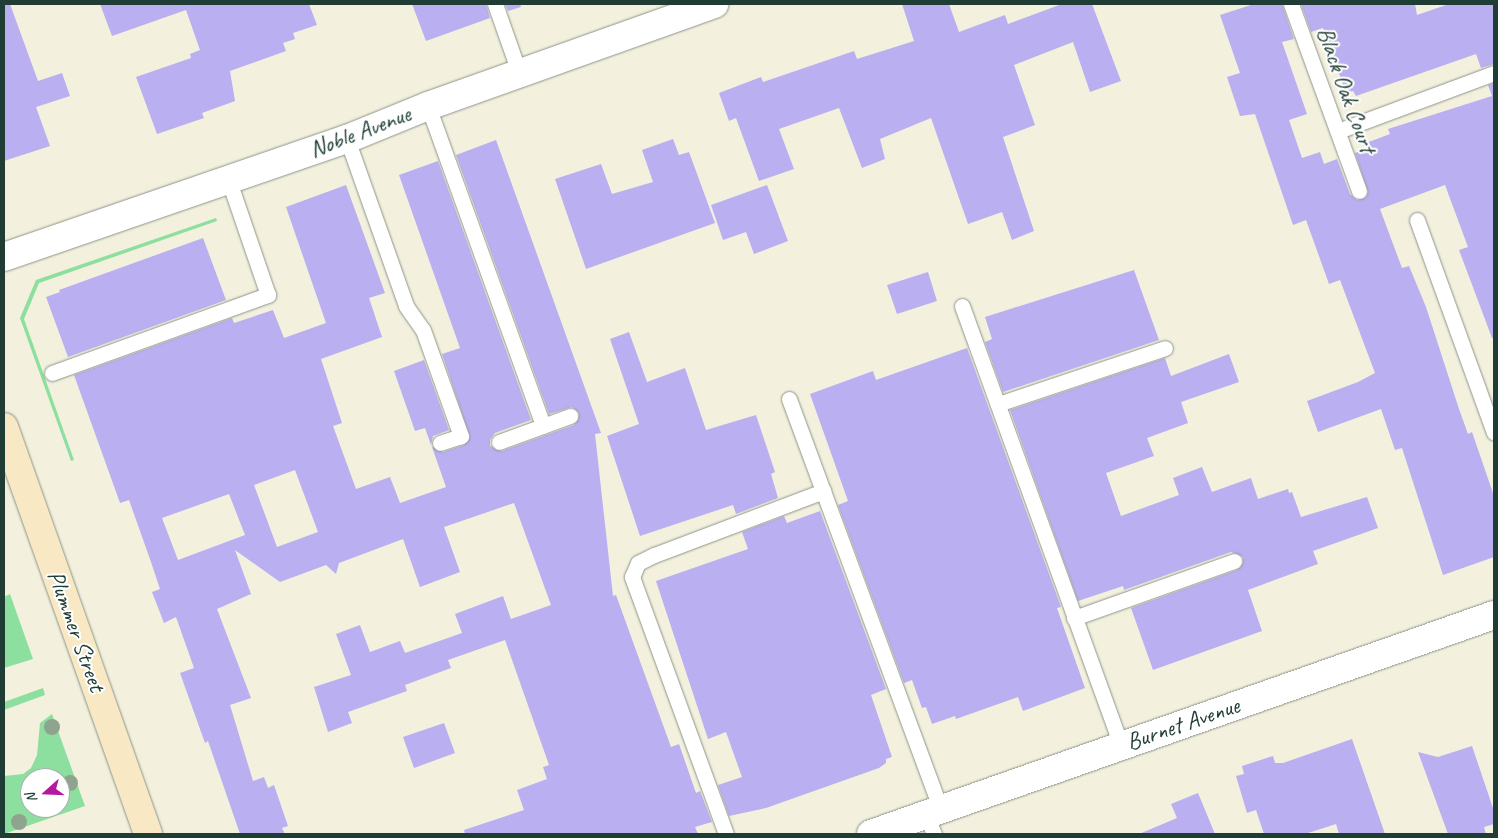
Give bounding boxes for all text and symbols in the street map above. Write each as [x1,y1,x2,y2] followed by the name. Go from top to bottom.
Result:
[1310,23,1382,157] street label: Black Oak Court
[305,100,415,164] street label: Noble Avenue
[41,566,111,696] street label: Plummer Street
[1123,691,1243,757] street label: Burnet Avenue
[20,768,70,818] north arrow
[22,791,41,805] text: N

